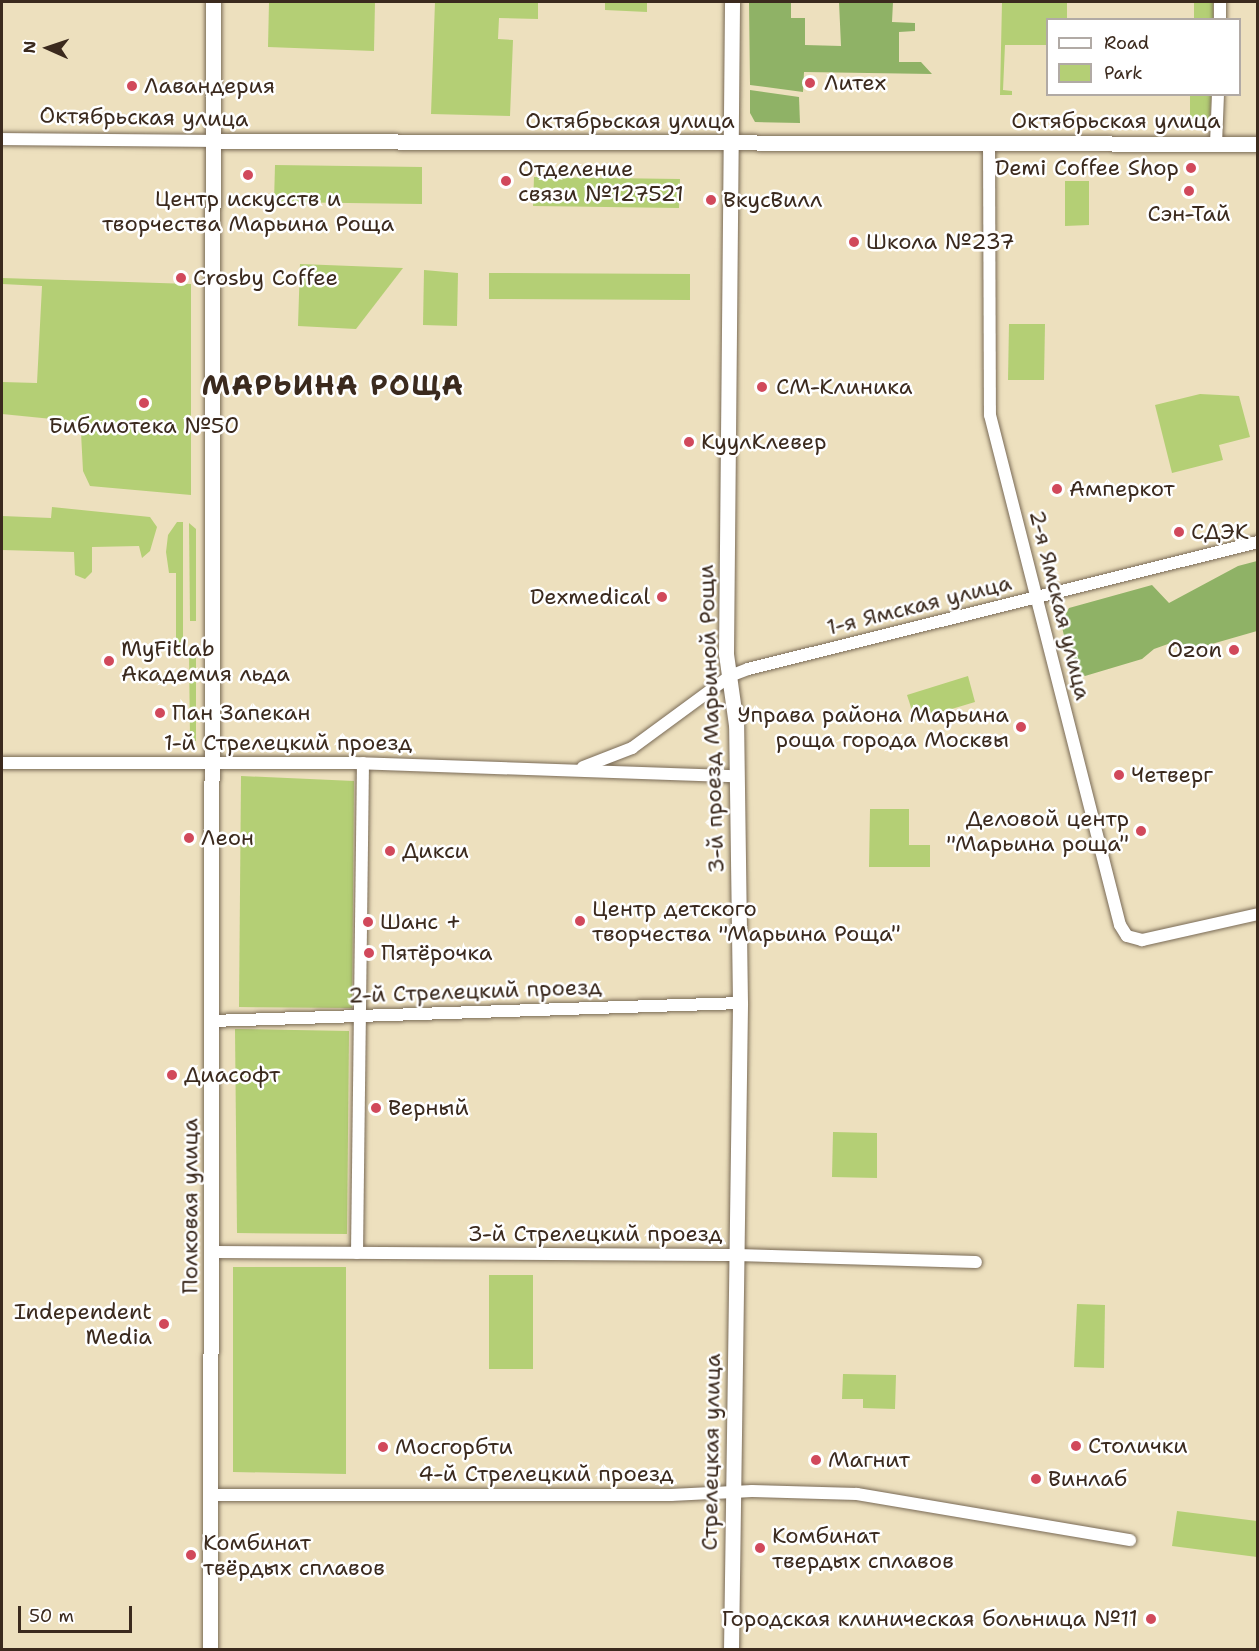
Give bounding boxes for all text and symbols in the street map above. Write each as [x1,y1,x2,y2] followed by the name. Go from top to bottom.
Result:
[18,18,78,78] north arrow
[1046,18,1241,96] legend
[1104,31,1149,55] text: Road
[19,40,40,54] text: N
[1104,61,1143,85] text: Park
[824,70,886,96] place label: Литех
[144,73,275,99] place label: Лавандерия
[801,74,819,92] marker: Литех
[125,79,139,93] marker: Лавандерия
[39,102,249,132] street label: Октябрьская улица
[525,108,735,134] street label: Октябрьская улица
[1011,108,1221,134] street label: Октябрьская улица
[518,155,684,206] place label: Отделение связи №127521
[995,155,1179,181] place label: Demi Coffee Shop
[1184,161,1198,175] marker: Demi Coffee Shop
[241,168,255,182] marker: Центр искусств и творчества Марьина Роща
[499,174,513,188] marker: Отделение связи №127521
[1182,184,1196,198] marker: Сэн-Тай
[102,185,394,236] place label: Центр искусств и творчества Марьина Роща
[723,187,822,213] place label: ВкусВилл
[704,193,718,207] marker: ВкусВилл
[1148,201,1230,227] place label: Сэн-Тай
[866,229,1015,255] place label: Школа №237
[847,235,861,249] marker: Школа №237
[193,265,338,291] place label: Crosby Coffee
[174,271,188,285] marker: Crosby Coffee
[201,368,465,402] district label: МАРЬИНА РОЩА
[776,374,912,400] place label: СМ-Клиника
[753,378,771,396] marker: СМ-Клиника
[137,396,151,410] marker: Библиотека №50
[48,413,240,439] place label: Библиотека №50
[701,429,827,455] place label: КуулКлевер
[682,435,696,449] marker: КуулКлевер
[1069,476,1175,502] place label: Амперкот
[1050,482,1064,496] marker: Амперкот
[1024,507,1096,703] street label: 2-я Ямская улица
[1191,519,1249,545] place label: СДЭК
[1172,525,1186,539] marker: СДЭК
[692,564,730,874] street label: 3-й проезд Марьиной Рощи
[824,569,1014,641] street label: 1-я Ямская улица
[530,584,650,610] place label: Dexmedical
[655,590,669,604] marker: Dexmedical
[121,635,290,686] place label: MyFitlab Академия льда
[1167,637,1222,663] place label: Ozon
[1227,643,1241,657] marker: Ozon
[102,654,116,668] marker: MyFitlab Академия льда
[172,700,310,726] place label: Пан Запекан
[737,701,1009,752] place label: Управа района Марьина роща города Москвы
[153,706,167,720] marker: Пан Запекан
[1014,720,1028,734] marker: Управа района Марьина роща города Москвы
[164,730,412,756] street label: 1-й Стрелецкий проезд
[1131,762,1213,788] place label: Четверг
[1112,768,1126,782] marker: Четверг
[946,805,1129,856] place label: Деловой центр "Марьина роща"
[1134,824,1148,838] marker: Деловой центр "Марьина роща"
[201,825,254,851] place label: Леон
[182,831,196,845] marker: Леон
[402,838,469,864] place label: Дикси
[383,844,397,858] marker: Дикси
[592,895,901,946] place label: Центр детского творчества "Марьина Роща"
[380,909,461,935] place label: Шанс +
[573,914,587,928] marker: Центр детского творчества "Марьина Роща"
[361,915,375,929] marker: Шанс +
[381,940,492,966] place label: Пятёрочка
[362,946,376,960] marker: Пятёрочка
[348,973,602,1009] street label: 2-й Стрелецкий проезд
[184,1062,280,1088] place label: Диасофт
[165,1068,179,1082] marker: Диасофт
[388,1095,469,1121] place label: Верный
[369,1101,383,1115] marker: Верный
[177,1118,203,1294] street label: Полковая улица
[467,1221,723,1247] street label: 3-й Стрелецкий проезд
[14,1298,152,1350] place label: Independent Media
[157,1317,171,1331] marker: Independent Media
[696,1353,726,1551] street label: Стрелецкая улица
[1088,1433,1188,1459] place label: Столички
[395,1434,513,1460] place label: Мосгорбти
[1069,1439,1083,1453] marker: Столички
[376,1440,390,1454] marker: Мосгорбти
[828,1447,910,1473] place label: Магнит
[809,1453,823,1467] marker: Магнит
[418,1461,674,1487] street label: 4-й Стрелецкий проезд
[1048,1466,1127,1492] place label: Винлаб
[1029,1472,1043,1486] marker: Винлаб
[772,1522,954,1574] place label: Комбинат твердых сплавов
[203,1529,385,1580] place label: Комбинат твёрдых сплавов
[753,1541,767,1555] marker: Комбинат твердых сплавов
[184,1548,198,1562] marker: Комбинат твёрдых сплавов
[21,1594,135,1632] scale bar
[29,1604,74,1628] text: 50 m
[722,1606,1138,1632] place label: Городская клиническая больница №11
[1142,1610,1160,1628] marker: Городская клиническая больница №11

